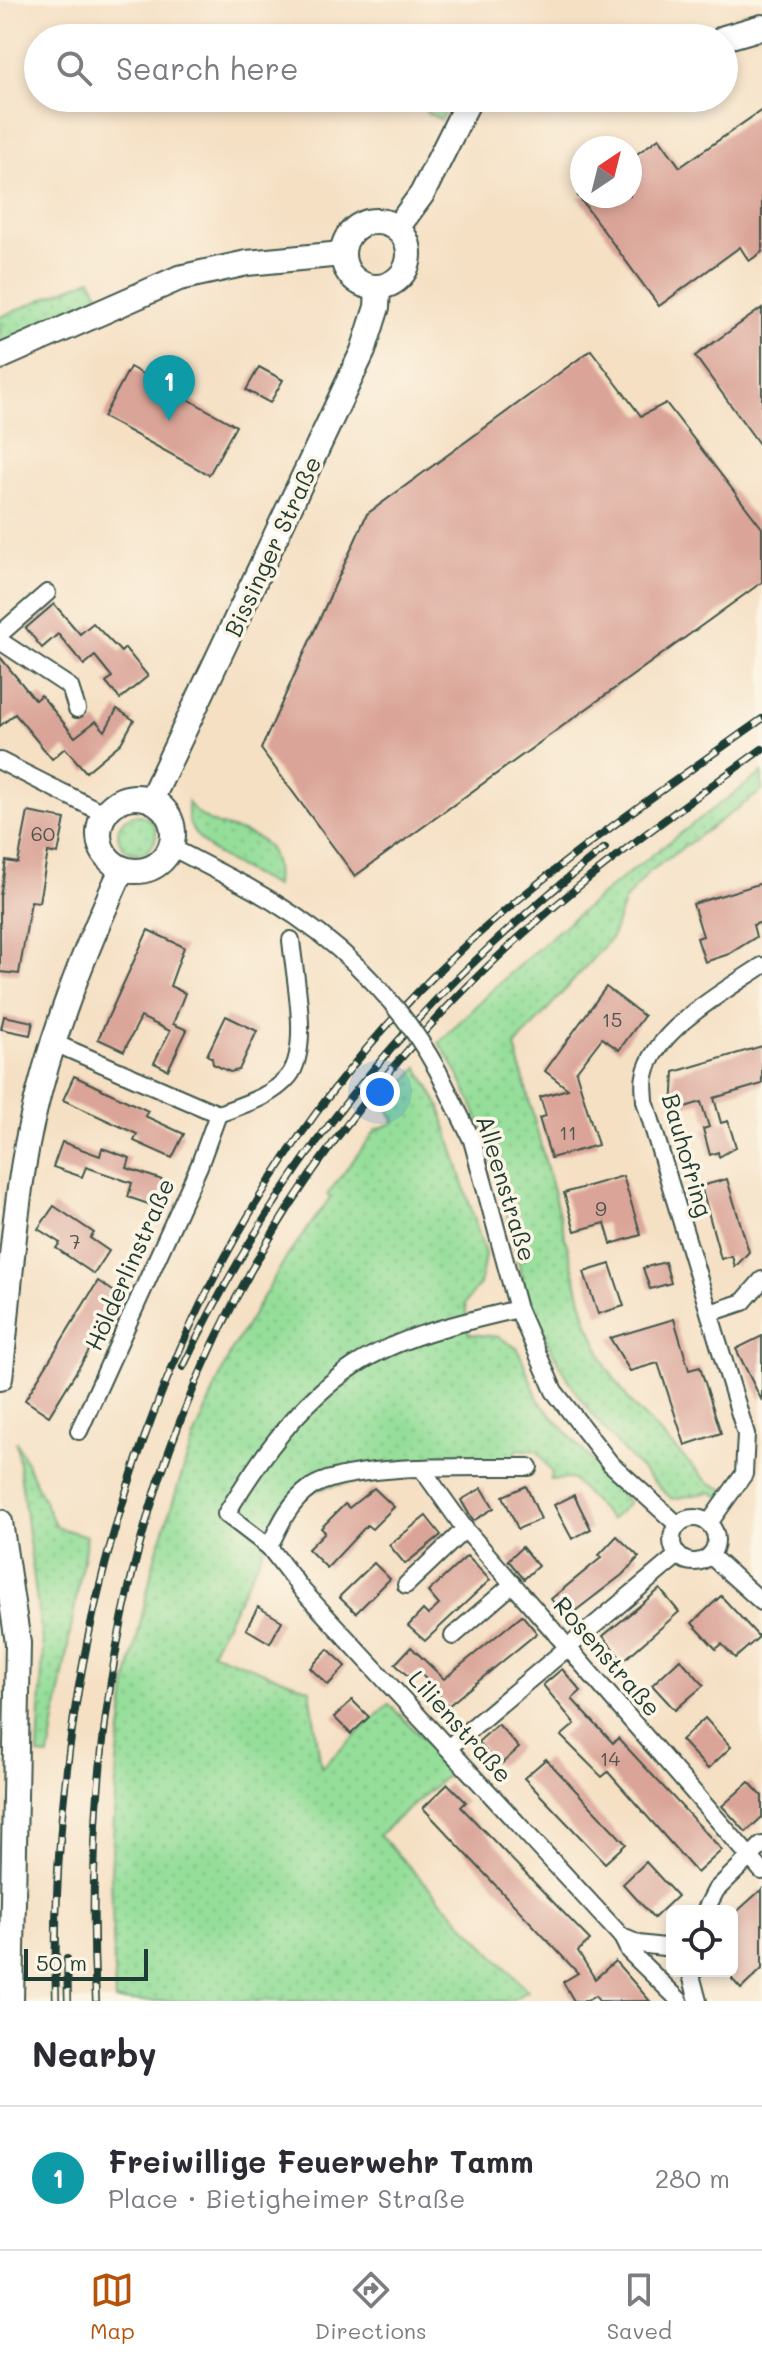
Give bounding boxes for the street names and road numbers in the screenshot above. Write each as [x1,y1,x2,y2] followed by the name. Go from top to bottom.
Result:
[217,451,327,641] street label: Bissinger Straße
[656,1090,720,1220] street label: Bauhofring
[470,1111,544,1265] street label: Alleenstraße
[77,1173,181,1355] street label: Hölderlinstraße
[548,1590,668,1722] street label: Rosenstraße
[402,1663,520,1789] street label: Lilienstraße

